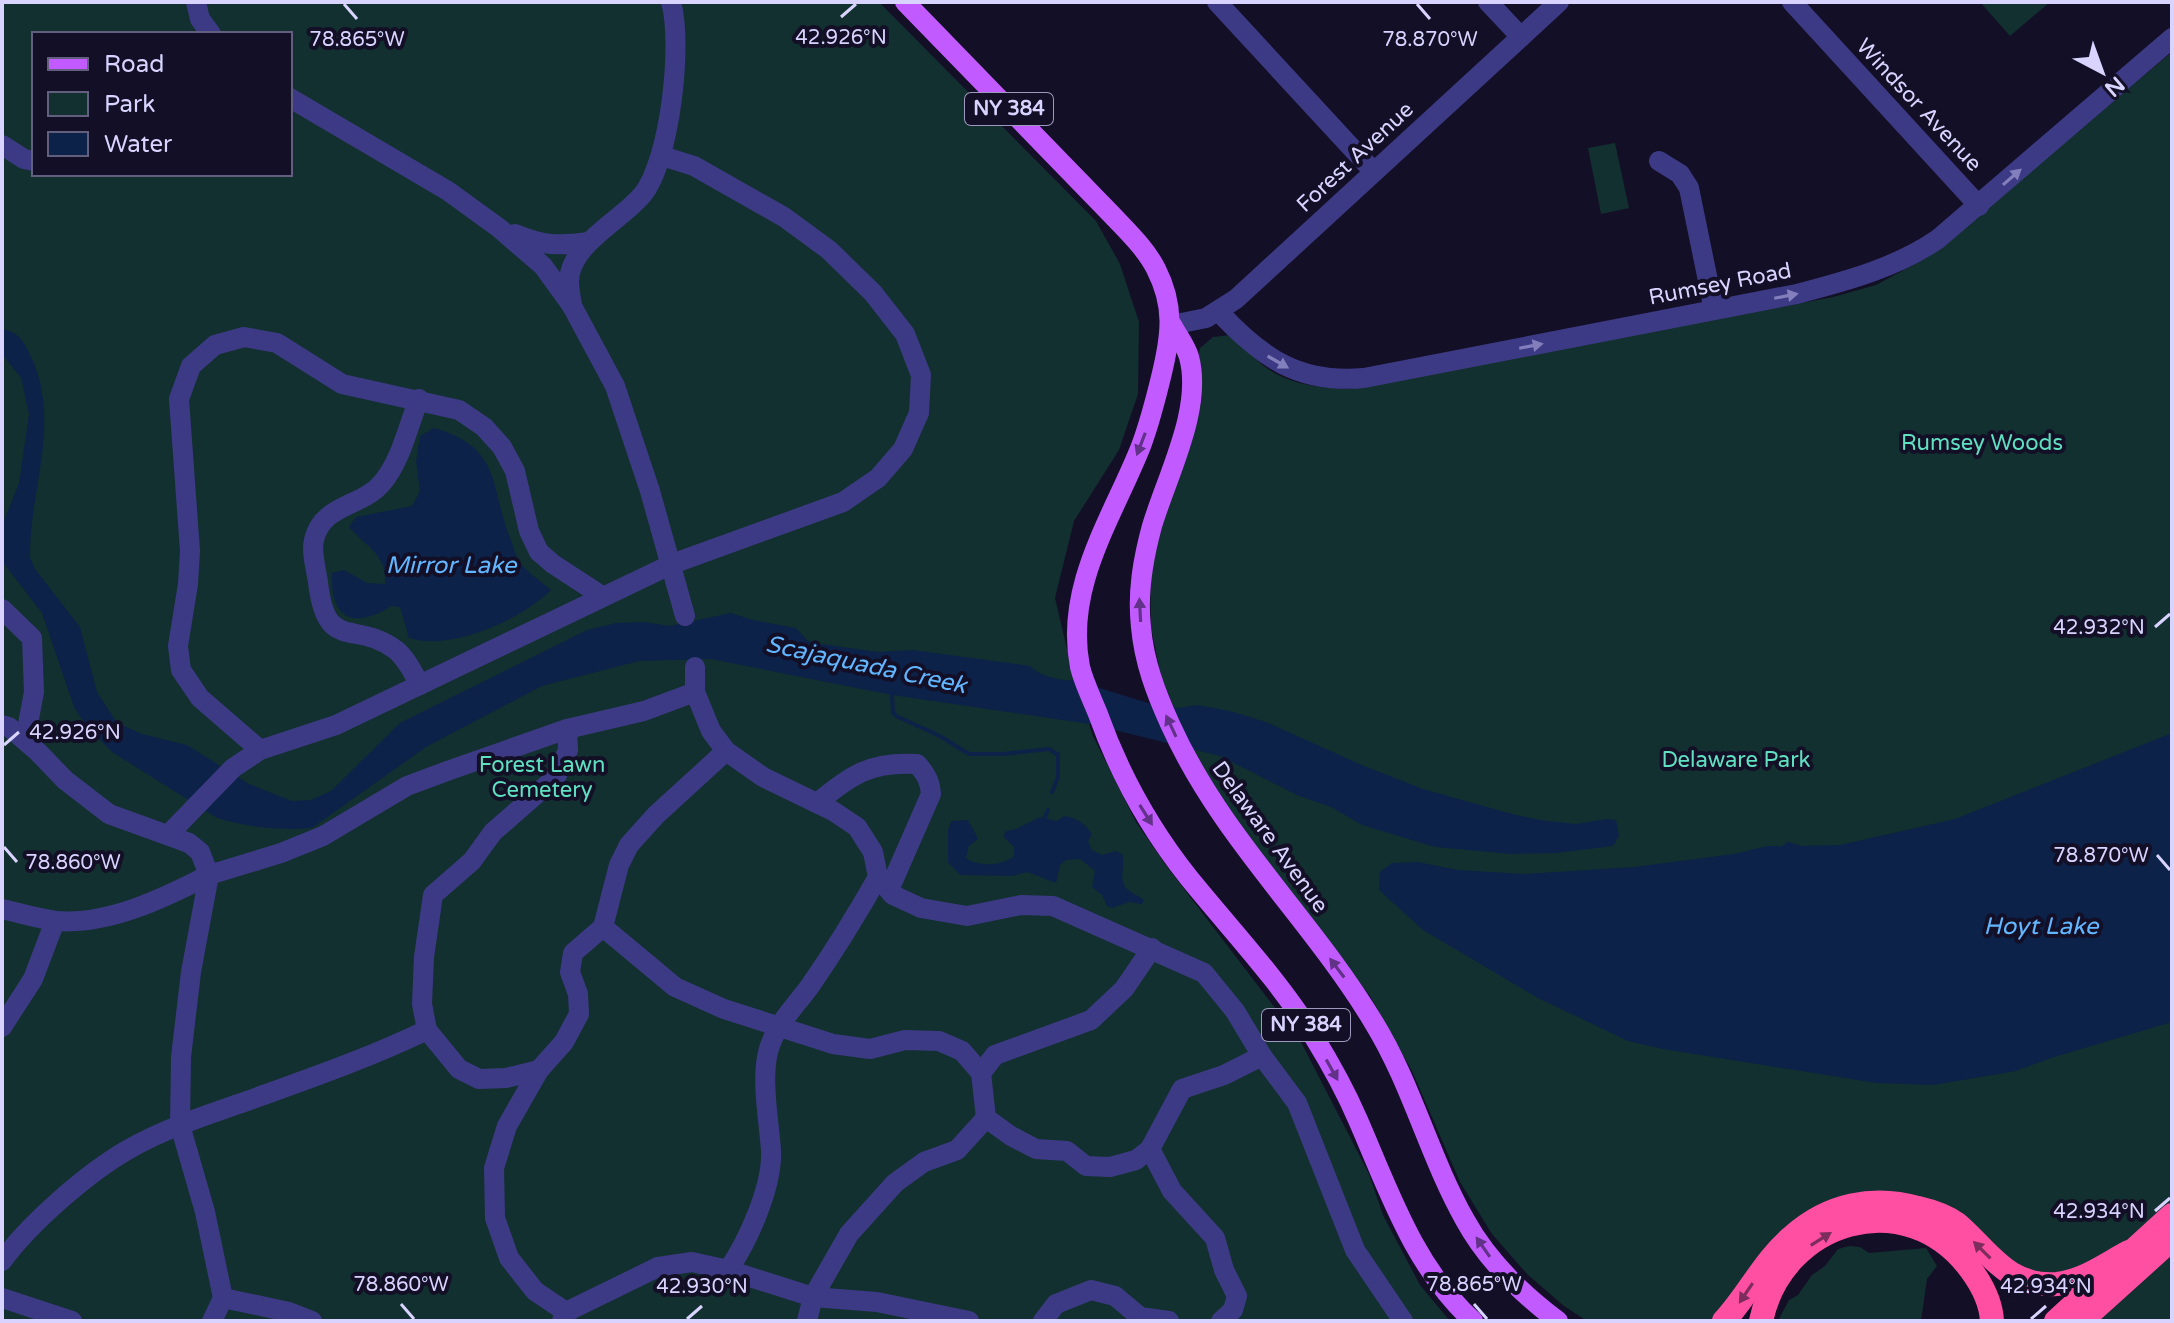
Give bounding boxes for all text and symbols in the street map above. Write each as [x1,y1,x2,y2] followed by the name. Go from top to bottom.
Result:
[795,26,887,50] text: 42.926°N
[309,28,405,52] text: 78.865°W
[1382,28,1478,52] text: 78.870°W
[32,32,292,176] legend
[2062,32,2142,112] north arrow
[1851,33,1987,177] street label: Windsor Avenue
[104,50,164,79] text: Road
[2099,71,2130,102] text: N
[104,90,155,119] text: Park
[965,93,1053,125] road number: NY 384
[1291,96,1419,218] street label: Forest Avenue
[104,130,173,159] text: Water
[2002,169,2022,186] one-way arrow
[1646,257,1794,311] street label: Rumsey Road
[1774,289,1799,302] one-way arrow
[1519,339,1544,351] one-way arrow
[1267,355,1289,369] one-way arrow
[1901,430,2063,456] park label: Rumsey Woods
[1134,432,1147,456] one-way arrow
[386,551,518,580] water label: Mirror Lake
[1133,597,1146,622] one-way arrow
[2053,616,2145,640] text: 42.932°N
[763,630,971,701] water label: Scajaquada Creek
[1164,714,1178,738] one-way arrow
[29,721,121,745] text: 42.926°N
[1661,747,1811,773] park label: Delaware Park
[479,752,605,803] park label: Forest Lawn Cemetery
[1206,756,1334,918] street label: Delaware Avenue
[1139,804,1153,826] one-way arrow
[2053,844,2149,868] text: 78.870°W
[25,851,121,875] text: 78.860°W
[1984,912,2100,941] water label: Hoyt Lake
[1330,958,1346,978] one-way arrow
[1262,1009,1350,1041] road number: NY 384
[1325,1059,1339,1081] one-way arrow
[2053,1200,2145,1224] text: 42.934°N
[1810,1232,1832,1246] one-way arrow
[1476,1236,1491,1257] one-way arrow
[1973,1242,1992,1260] one-way arrow
[353,1273,449,1297] text: 78.860°W
[1426,1273,1522,1297] text: 78.865°W
[656,1275,748,1299] text: 42.930°N
[2000,1275,2092,1299] text: 42.934°N
[1739,1283,1754,1304] one-way arrow

